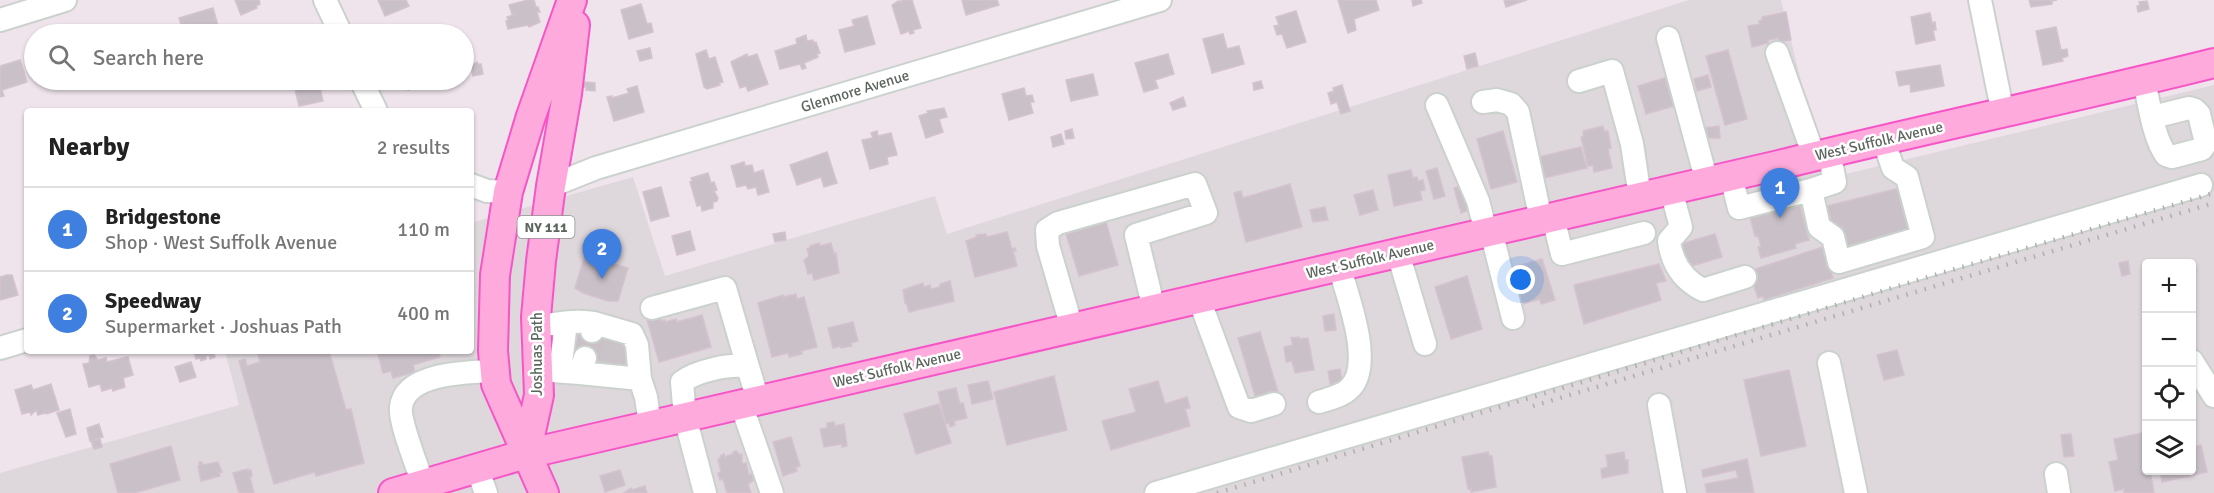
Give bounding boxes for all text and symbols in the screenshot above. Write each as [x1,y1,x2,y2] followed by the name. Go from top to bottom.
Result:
[24,24,474,90] search box
[45,41,78,74] icon: search
[93,44,204,71] text: Search here
[799,66,911,116] street label: Glenmore Avenue
[1813,118,1945,164] street label: West Suffolk Avenue
[48,131,129,163] text: Nearby
[377,135,450,160] text: 2 results
[1760,168,1800,218] pin: 1
[105,203,221,230] text: Bridgestone
[518,216,574,238] road number: NY 111
[62,217,73,242] text: 1
[397,217,450,242] text: 110 m
[105,230,337,255] text: Shop · West Suffolk Avenue
[582,230,622,279] pin: 2
[1304,236,1436,282] street label: West Suffolk Avenue
[2142,259,2196,475] map controls
[2142,259,2196,313] button: +
[1506,265,1535,294] your location
[105,287,201,314] text: Speedway
[62,301,73,326] text: 2
[397,301,450,326] text: 400 m
[528,312,546,396] street label: Joshuas Path
[2142,313,2196,367] button: −
[105,314,342,339] text: Supermarket · Joshuas Path
[831,345,963,391] street label: West Suffolk Avenue
[2142,367,2196,421] button: locate
[2142,421,2196,475] button: layers

